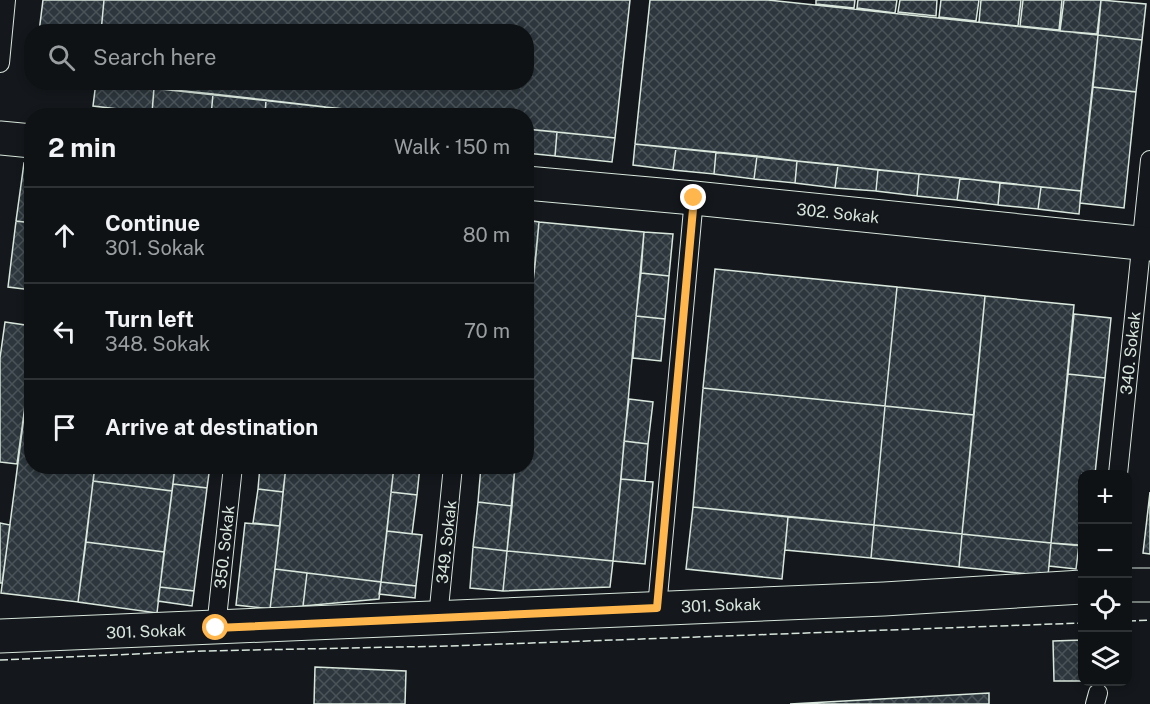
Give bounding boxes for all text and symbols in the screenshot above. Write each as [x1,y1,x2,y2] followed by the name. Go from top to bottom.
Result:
[24,24,534,90] search box
[45,41,78,74] icon: search
[93,44,217,70] text: Search here
[48,132,116,163] text: 2 min
[394,135,510,159] text: Walk · 150 m
[680,184,706,210] route end
[796,200,880,227] street label: 302. Sokak
[105,210,200,236] text: Continue
[48,219,81,252] icon: ahead
[463,223,510,247] text: 80 m
[105,236,205,260] text: 301. Sokak
[105,306,194,332] text: Turn left
[1117,310,1144,396] street label: 340. Sokak
[48,315,81,348] icon: left
[464,319,510,343] text: 70 m
[105,332,210,356] text: 348. Sokak
[48,411,81,444] icon: arrive
[105,414,318,440] text: Arrive at destination
[1078,470,1132,686] map controls
[1078,470,1132,524] button: +
[433,499,460,585] street label: 349. Sokak
[211,504,238,590] street label: 350. Sokak
[1078,524,1132,578] button: −
[1078,578,1132,632] button: locate
[681,595,761,616] street label: 301. Sokak
[202,614,228,640] route start
[106,621,186,642] street label: 301. Sokak
[1078,632,1132,686] button: layers

